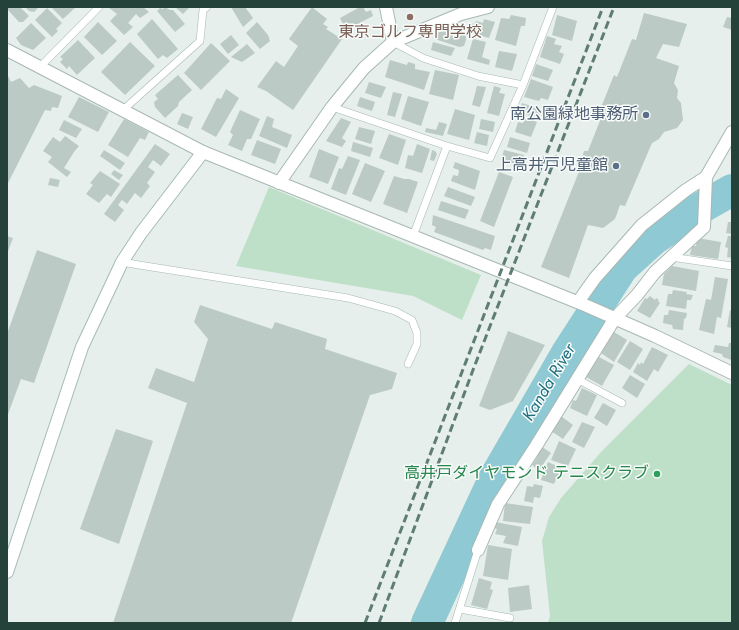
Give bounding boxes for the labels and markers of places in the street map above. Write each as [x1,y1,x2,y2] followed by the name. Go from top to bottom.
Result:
[405,12,415,22] marker: 東京ゴルフ専門学校
[338,23,482,43] place label: 東京ゴルフ専門学校
[510,105,638,125] place label: 南公園緑地事務所
[641,110,651,120] marker: 南公園緑地事務所
[496,156,608,176] place label: 上高井戸児童館
[611,161,621,171] marker: 上高井戸児童館
[404,464,649,484] place label: 高井戸ダイヤモンド テニスクラブ
[652,469,662,479] marker: 高井戸ダイヤモンド テニスクラブ

